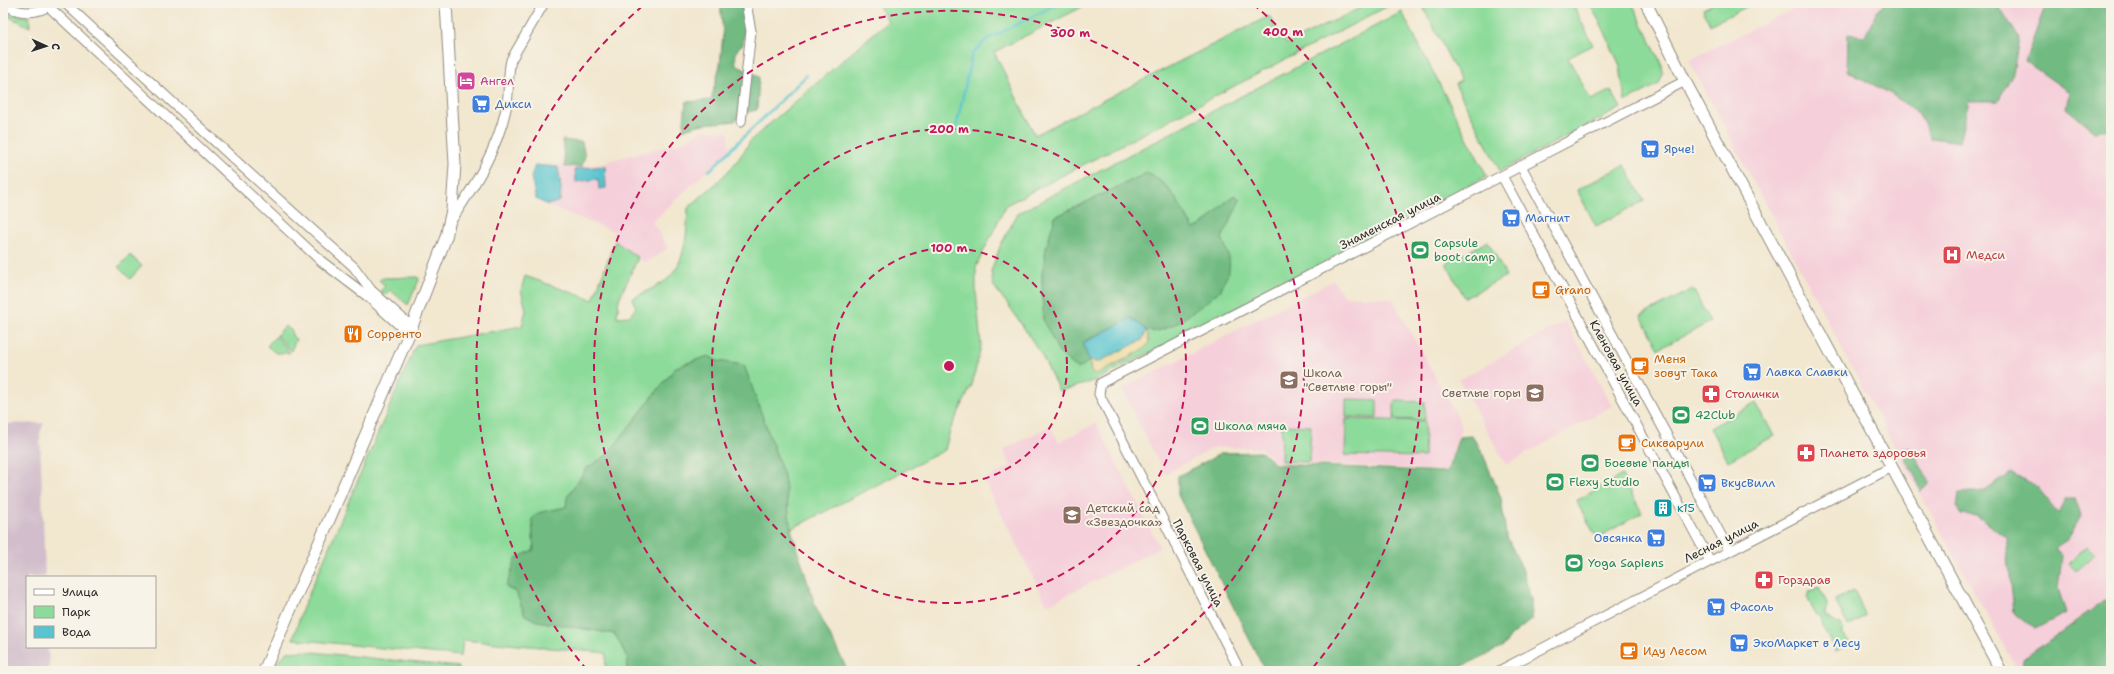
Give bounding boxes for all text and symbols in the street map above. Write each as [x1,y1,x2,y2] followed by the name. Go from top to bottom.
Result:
[1263,24,1303,40] text: 400 m
[1050,25,1090,41] text: 300 m
[26,26,66,66] north arrow
[48,43,63,51] text: С
[455,70,477,92] hotel icon: Ангел
[480,73,514,89] place label: Ангел
[470,93,492,115] supermarket icon: Дикси
[495,96,532,112] place label: Дикси
[929,121,969,137] text: 200 m
[1639,138,1661,160] supermarket icon: Ярче!
[1664,141,1694,157] place label: Ярче!
[1337,188,1444,253] street label: Знаменская улица
[1500,207,1522,229] supermarket icon: Магнит
[1525,210,1571,226] place label: Магнит
[1434,235,1495,265] place label: Capsule boot camp
[1409,239,1431,261] sports icon: Capsule boot camp
[931,240,968,256] text: 100 m
[1941,244,1963,266] hospital icon: Медси
[1966,247,2005,263] place label: Медси
[1530,279,1552,301] cafe icon: Grano
[1555,282,1591,298] place label: Grano
[1586,317,1647,409] street label: Кленовая улица
[342,323,364,345] restaurant icon: Сорренто
[367,326,422,342] place label: Сорренто
[1654,351,1718,381] place label: Меня зовут Така
[1629,355,1651,377] cafe icon: Меня зовут Така
[942,359,956,373] centre of rings
[1741,361,1763,383] supermarket icon: Лавка Славки
[1766,364,1848,380] place label: Лавка Славки
[1303,365,1392,395] place label: Школа "Светлые горы"
[1278,369,1300,391] school or university icon: Школа "Светлые горы"
[1524,382,1546,404] school or university icon: Светлые горы
[1700,383,1722,405] pharmacy icon: Столички
[1442,385,1521,401] place label: Светлые горы
[1725,386,1780,402] place label: Столички
[1670,404,1692,426] sports icon: 42Club
[1695,407,1735,423] place label: 42Club
[1189,415,1211,437] sports icon: Школа мяча
[1214,418,1287,434] place label: Школа мяча
[1616,432,1638,454] cafe icon: Сикварули
[1641,435,1704,451] place label: Сикварули
[1795,442,1817,464] pharmacy icon: Планета здоровья
[1820,445,1926,461] place label: Планета здоровья
[1579,452,1601,474] sports icon: Боевые панды
[1604,455,1689,471] place label: Боевые панды
[1544,471,1566,493] sports icon: Flexy Studio
[1696,472,1718,494] supermarket icon: ВкусВилл
[1569,474,1640,490] place label: Flexy Studio
[1721,475,1775,491] place label: ВкусВилл
[1652,497,1674,519] building icon: к15
[1086,500,1162,530] place label: Детский сад «Звездочка»
[1677,500,1695,516] place label: к15
[1061,504,1083,526] school or university icon: Детский сад «Звездочка»
[1681,515,1762,567] street label: Лесная улица
[1169,517,1227,610] street label: Парковая улица
[1645,527,1667,549] supermarket icon: Овсянка
[1594,530,1643,546] place label: Овсянка
[1563,552,1585,574] sports icon: Yoga Sapiens
[1588,555,1664,571] place label: Yoga Sapiens
[1753,569,1775,591] pharmacy icon: Горздрав
[1778,572,1831,588] place label: Горздрав
[26,576,156,648] legend
[62,584,99,600] text: Улица
[1705,596,1727,618] supermarket icon: Фасоль
[1730,599,1774,615] place label: Фасоль
[62,604,91,620] text: Парк
[62,624,91,640] text: Вода
[1728,632,1750,654] supermarket icon: ЭкоМаркет в Лесу
[1753,635,1860,651] place label: ЭкоМаркет в Лесу
[1618,640,1640,662] cafe icon: Иду Лесом
[1643,643,1707,659] place label: Иду Лесом

